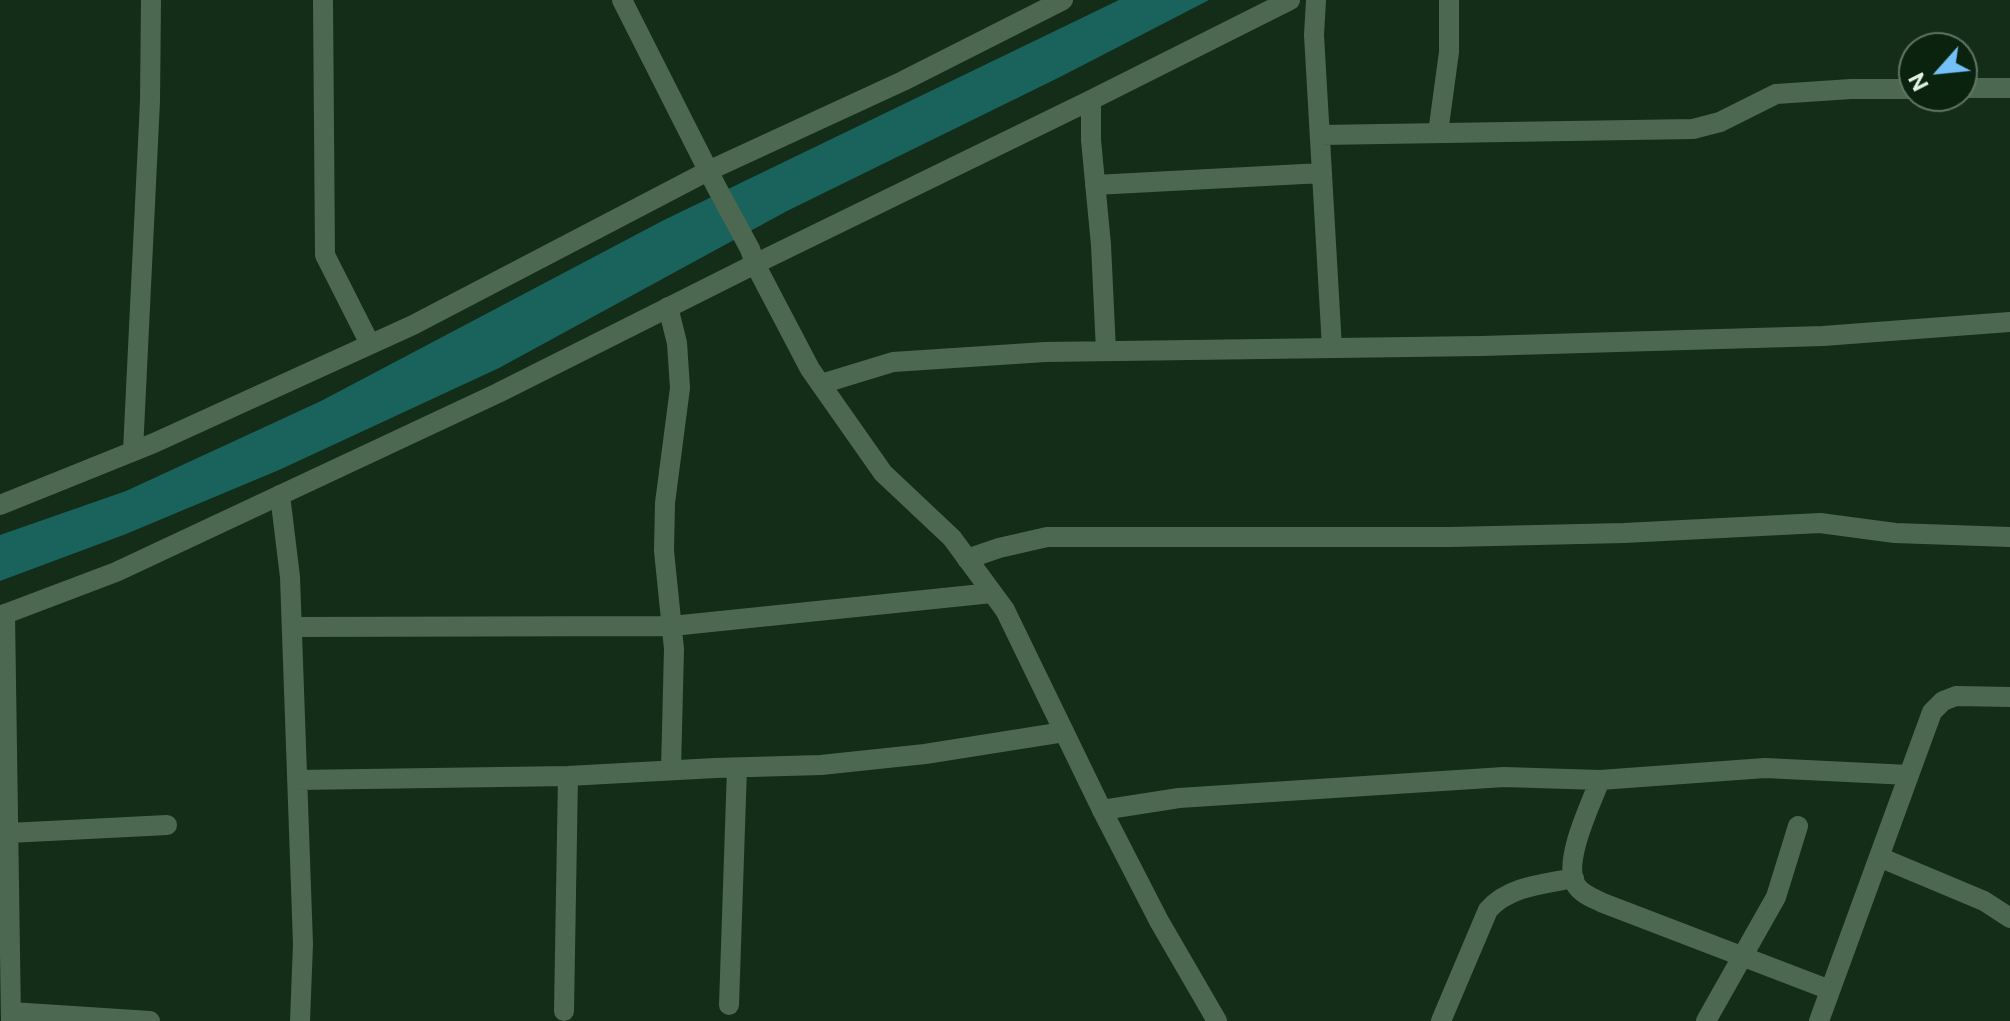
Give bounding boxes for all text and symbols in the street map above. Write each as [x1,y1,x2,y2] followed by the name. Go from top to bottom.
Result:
[1898,32,1978,112] north arrow
[1903,68,1934,96] text: N

